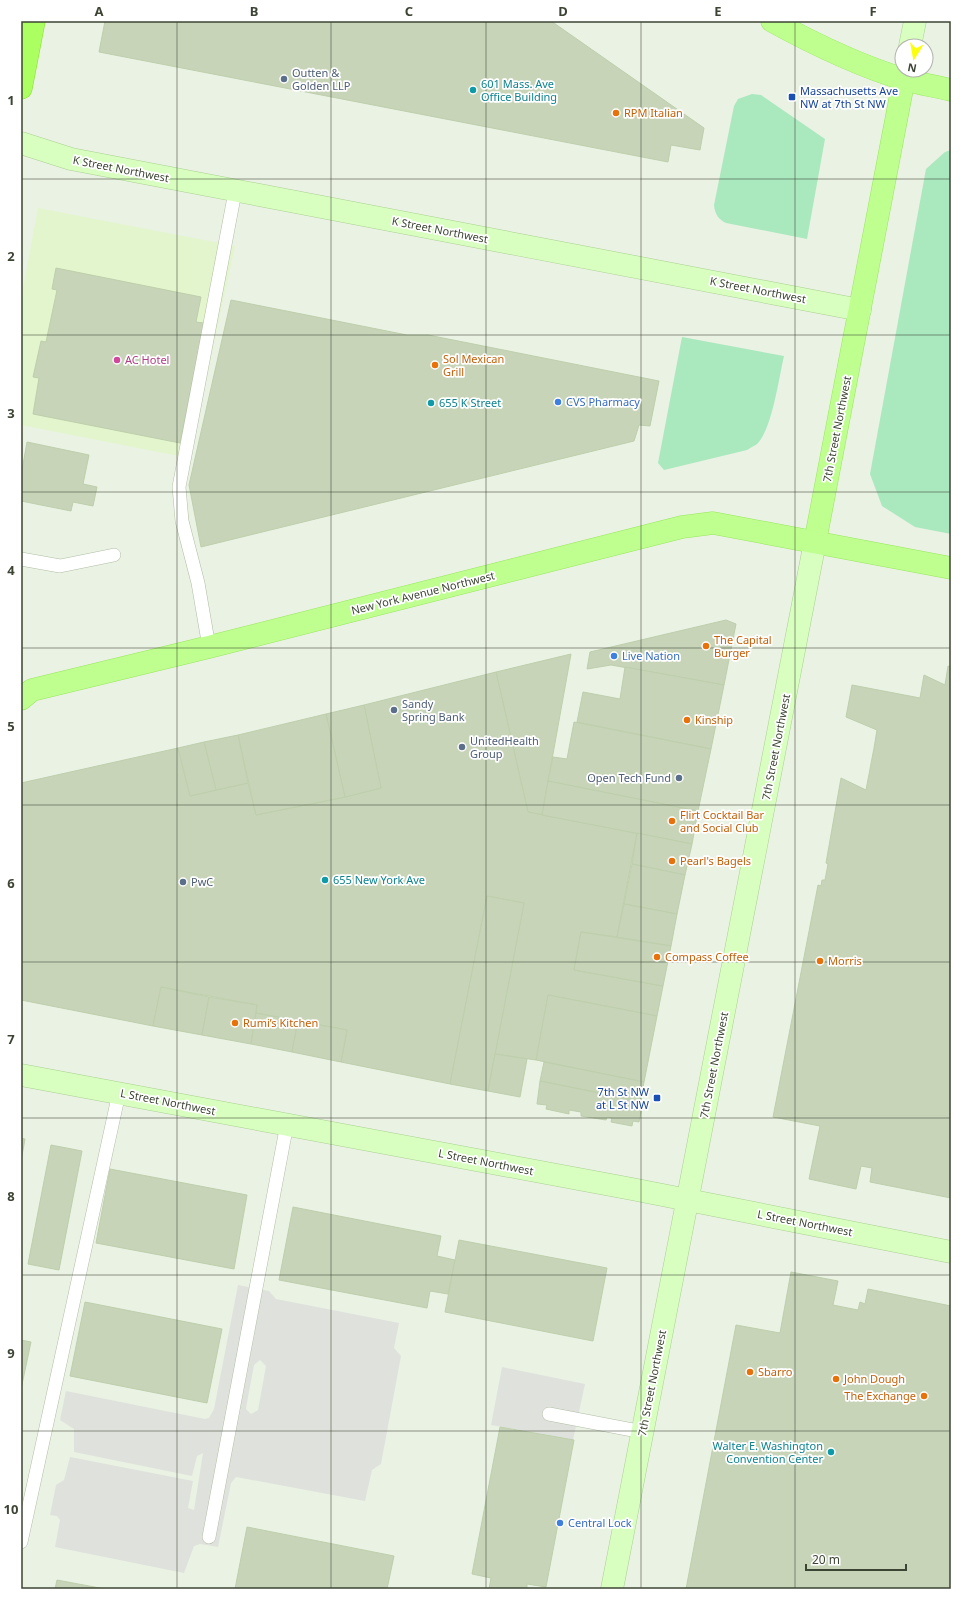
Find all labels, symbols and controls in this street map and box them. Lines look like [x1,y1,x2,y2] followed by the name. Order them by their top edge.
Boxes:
[95,2,104,20] text: A
[250,2,258,20] text: B
[405,2,413,20] text: C
[558,2,568,20] text: D
[714,2,722,20] text: E
[869,2,877,20] text: F
[894,38,934,78] north arrow
[906,60,918,77] text: N
[292,65,351,93] place label: Outten & Golden LLP
[279,74,289,84] marker: Outten & Golden LLP
[481,76,557,104] place label: 601 Mass. Ave Office Building
[800,83,898,111] place label: Massachusetts Ave NW at 7th St NW
[468,85,478,95] marker: 601 Mass. Ave Office Building
[7,91,15,109] text: 1
[787,92,797,102] marker: Massachusetts Ave NW at 7th St NW
[624,105,683,120] place label: RPM Italian
[611,108,621,118] marker: RPM Italian
[72,152,170,185] street label: K Street Northwest
[391,213,489,246] street label: K Street Northwest
[7,247,15,265] text: 2
[709,273,807,306] street label: K Street Northwest
[443,351,504,379] place label: Sol Mexican Grill
[125,352,169,367] place label: AC Hotel
[112,355,122,365] marker: AC Hotel
[430,360,440,370] marker: Sol Mexican Grill
[819,374,854,483] street label: 7th Street Northwest
[566,394,640,409] place label: CVS Pharmacy
[439,395,501,410] place label: 655 K Street
[553,397,563,407] marker: CVS Pharmacy
[426,398,436,408] marker: 655 K Street
[7,404,15,422] text: 3
[7,561,15,579] text: 4
[350,567,496,618] street label: New York Avenue Northwest
[714,632,772,660] place label: The Capital Burger
[701,641,711,651] marker: The Capital Burger
[622,648,680,663] place label: Live Nation
[609,651,619,661] marker: Live Nation
[758,692,793,801] street label: 7th Street Northwest
[402,696,465,724] place label: Sandy Spring Bank
[389,705,399,715] marker: Sandy Spring Bank
[695,712,733,727] place label: Kinship
[682,715,692,725] marker: Kinship
[7,717,15,735] text: 5
[470,733,539,761] place label: UnitedHealth Group
[457,742,467,752] marker: UnitedHealth Group
[587,770,671,785] place label: Open Tech Fund
[674,773,684,783] marker: Open Tech Fund
[680,807,765,835] place label: Flirt Cocktail Bar and Social Club
[667,816,677,826] marker: Flirt Cocktail Bar and Social Club
[680,853,751,868] place label: Pearl's Bagels
[667,856,677,866] marker: Pearl's Bagels
[333,872,425,887] place label: 655 New York Ave
[7,874,15,892] text: 6
[191,874,213,889] place label: PwC
[320,875,330,885] marker: 655 New York Ave
[178,877,188,887] marker: PwC
[665,949,749,964] place label: Compass Coffee
[652,952,662,962] marker: Compass Coffee
[828,953,862,968] place label: Morris
[815,956,825,966] marker: Morris
[696,1010,731,1119] street label: 7th Street Northwest
[243,1015,318,1030] place label: Rumi’s Kitchen
[230,1018,240,1028] marker: Rumi’s Kitchen
[7,1030,15,1048] text: 7
[596,1084,650,1112] place label: 7th St NW at L St NW
[119,1085,217,1118] street label: L Street Northwest
[652,1093,662,1103] marker: 7th St NW at L St NW
[437,1145,535,1178] street label: L Street Northwest
[7,1187,15,1205] text: 8
[756,1206,854,1239] street label: L Street Northwest
[634,1328,669,1437] street label: 7th Street Northwest
[7,1344,15,1362] text: 9
[758,1364,793,1379] place label: Sbarro
[745,1367,755,1377] marker: Sbarro
[843,1371,905,1386] place label: John Dough
[831,1374,841,1384] marker: John Dough
[844,1388,916,1403] place label: The Exchange
[919,1391,929,1401] marker: The Exchange
[712,1438,823,1466] place label: Walter E. Washington Convention Center
[826,1447,836,1457] marker: Walter E. Washington Convention Center
[4,1500,18,1518] text: 10
[568,1515,632,1530] place label: Central Lock
[555,1518,565,1528] marker: Central Lock
[806,1546,906,1572] scale bar
[812,1551,840,1568] text: 20 m

